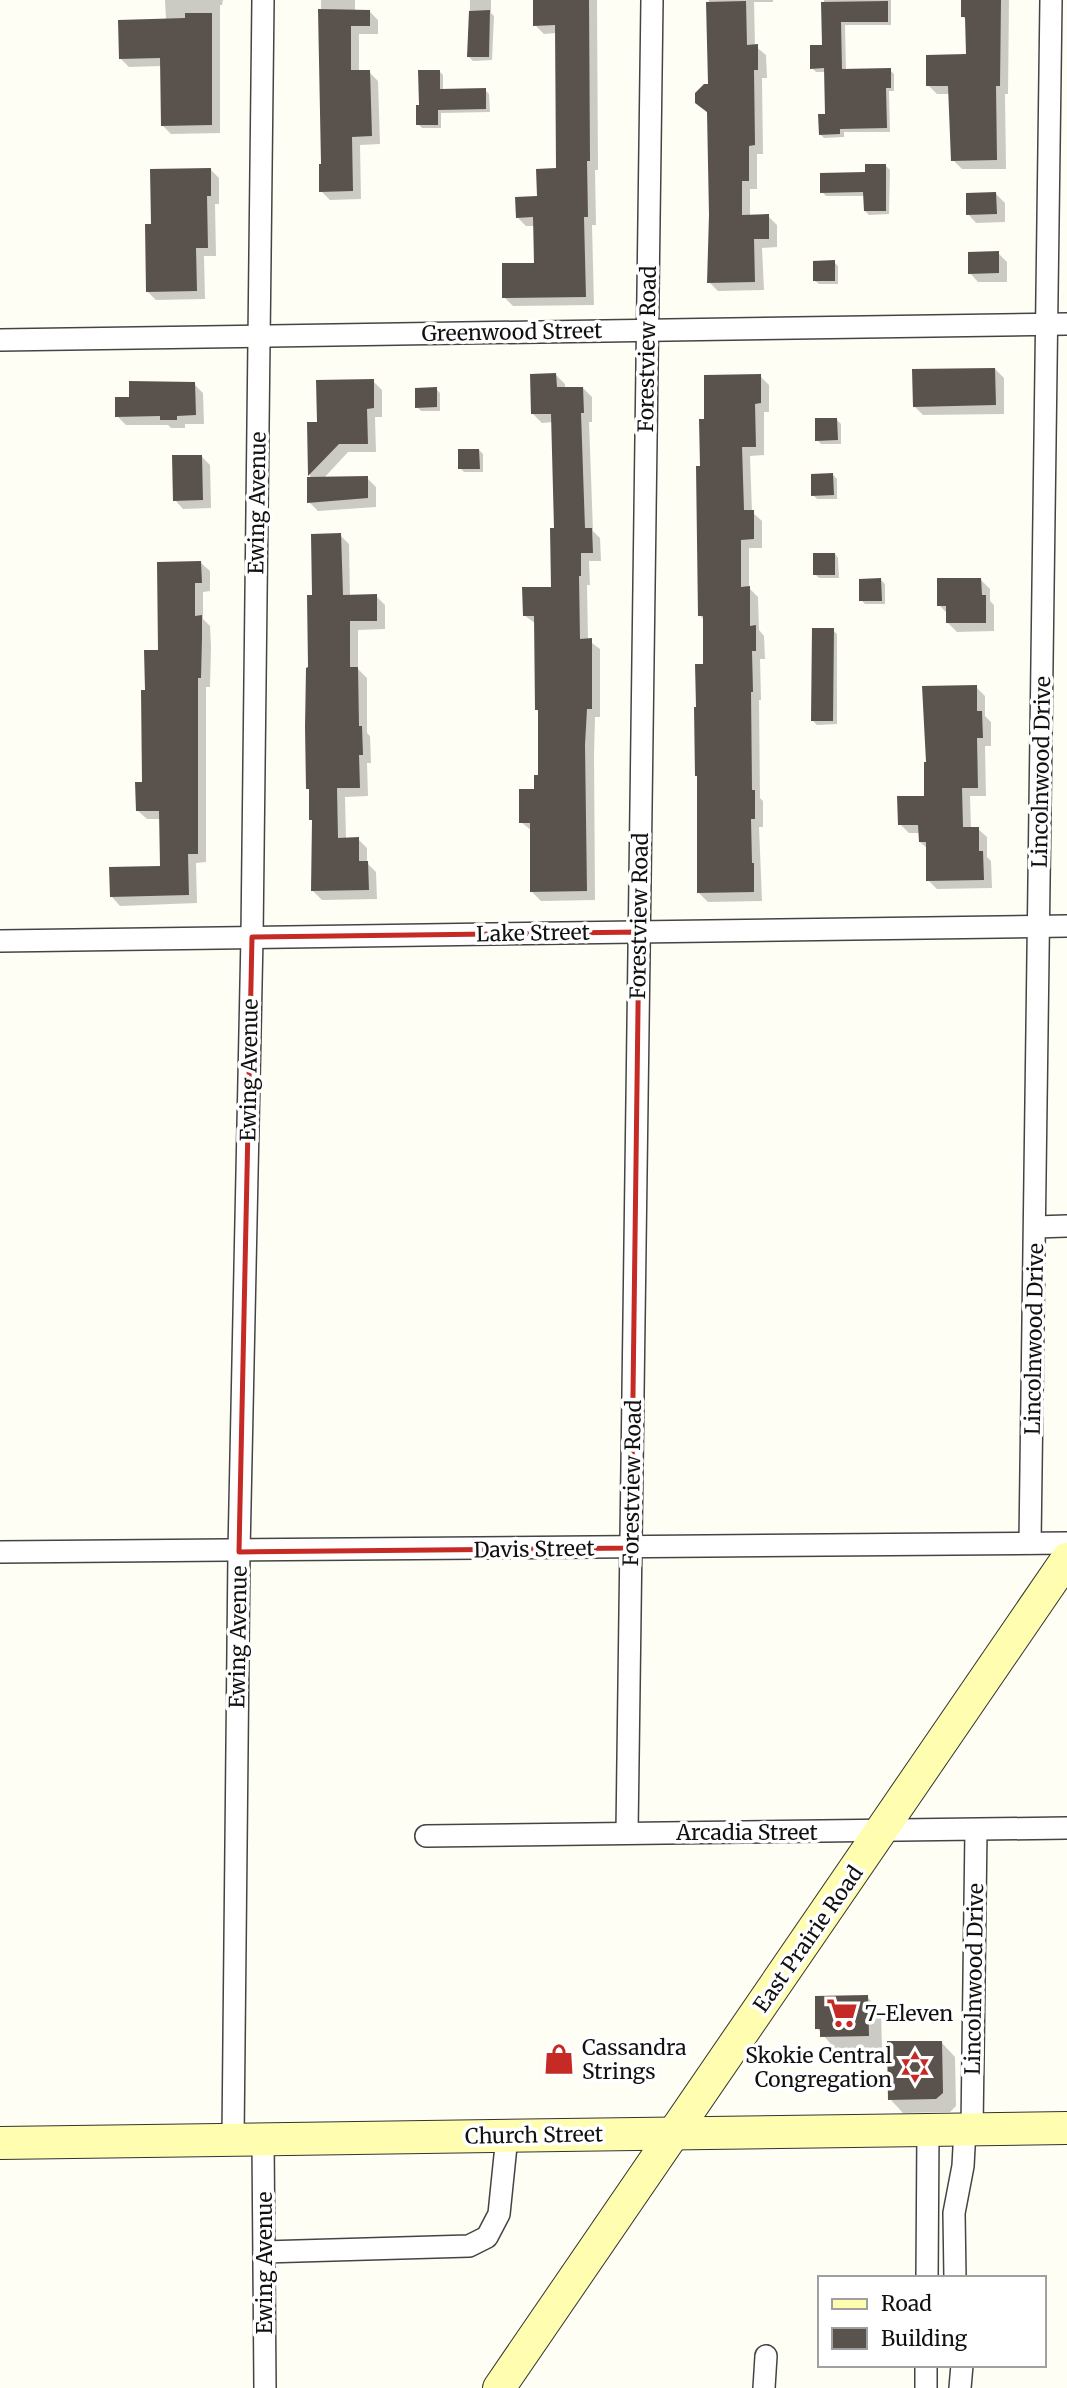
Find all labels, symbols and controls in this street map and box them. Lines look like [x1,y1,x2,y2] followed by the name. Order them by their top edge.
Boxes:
[632,265,662,433] street label: Forestview Road
[421,317,603,347] street label: Greenwood Street
[242,431,272,575] street label: Ewing Avenue
[1026,676,1056,868] street label: Lincolnwood Drive
[624,832,654,1000] street label: Forestview Road
[476,919,590,947] street label: Lake Street
[234,998,264,1142] street label: Ewing Avenue
[1019,1243,1049,1435] street label: Lincolnwood Drive
[617,1399,647,1567] street label: Forestview Road
[473,1534,595,1564] street label: Davis Street
[223,1565,253,1709] street label: Ewing Avenue
[675,1819,818,1846] street label: Arcadia Street
[747,1860,869,2018] street label: East Prairie Road
[959,1883,989,2075] street label: Lincolnwood Drive
[825,1996,859,2030] supermarket icon: 7-Eleven
[865,2000,953,2027] place label: 7-Eleven
[582,2034,686,2085] place label: Cassandra Strings
[542,2042,576,2076] shop icon: Cassandra Strings
[745,2042,892,2093] place label: Skokie Central Congregation
[898,2050,932,2084] synagogue icon: Skokie Central Congregation
[465,2120,603,2150] street label: Church Street
[251,2192,278,2334] street label: Ewing Avenue
[818,2276,1046,2367] legend
[881,2290,932,2317] text: Road
[881,2325,968,2352] text: Building

